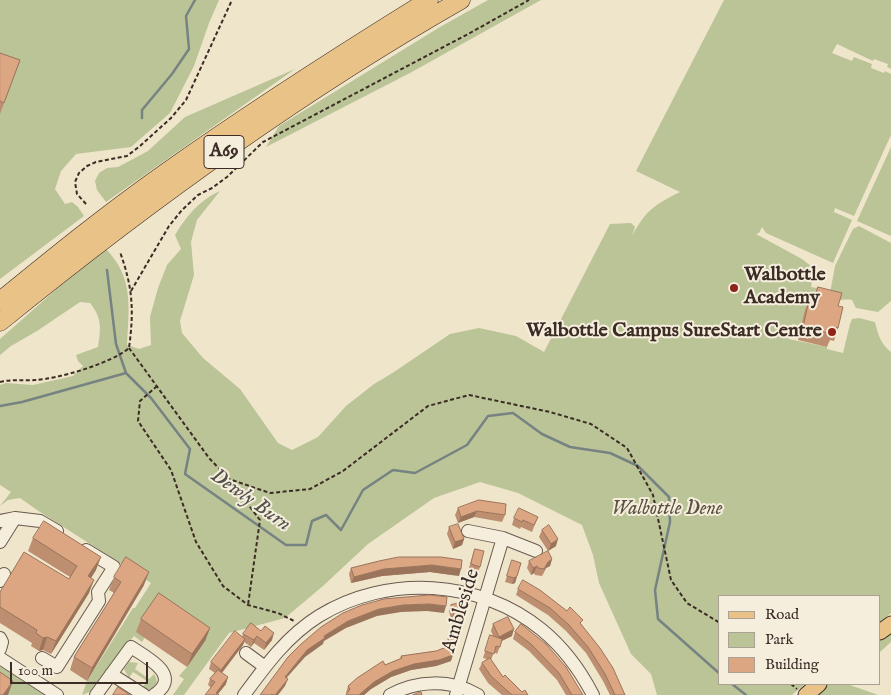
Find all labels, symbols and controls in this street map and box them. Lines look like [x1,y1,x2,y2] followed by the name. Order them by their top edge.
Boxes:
[204,136,244,168] road number: A69
[744,264,826,311] place label: Walbottle Academy
[728,282,740,294] marker: Walbottle Academy
[526,320,822,344] place label: Walbottle Campus SureStart Centre
[826,326,838,338] marker: Walbottle Campus SureStart Centre
[205,464,295,538] water label: Dewly Burn
[612,498,722,522] park label: Walbottle Dene
[438,566,486,656] street label: Ambleside
[718,595,881,685] legend
[765,605,799,624] text: Road
[765,630,794,649] text: Park
[12,652,150,684] scale bar
[765,655,819,674] text: Building
[18,661,53,680] text: 100 m

